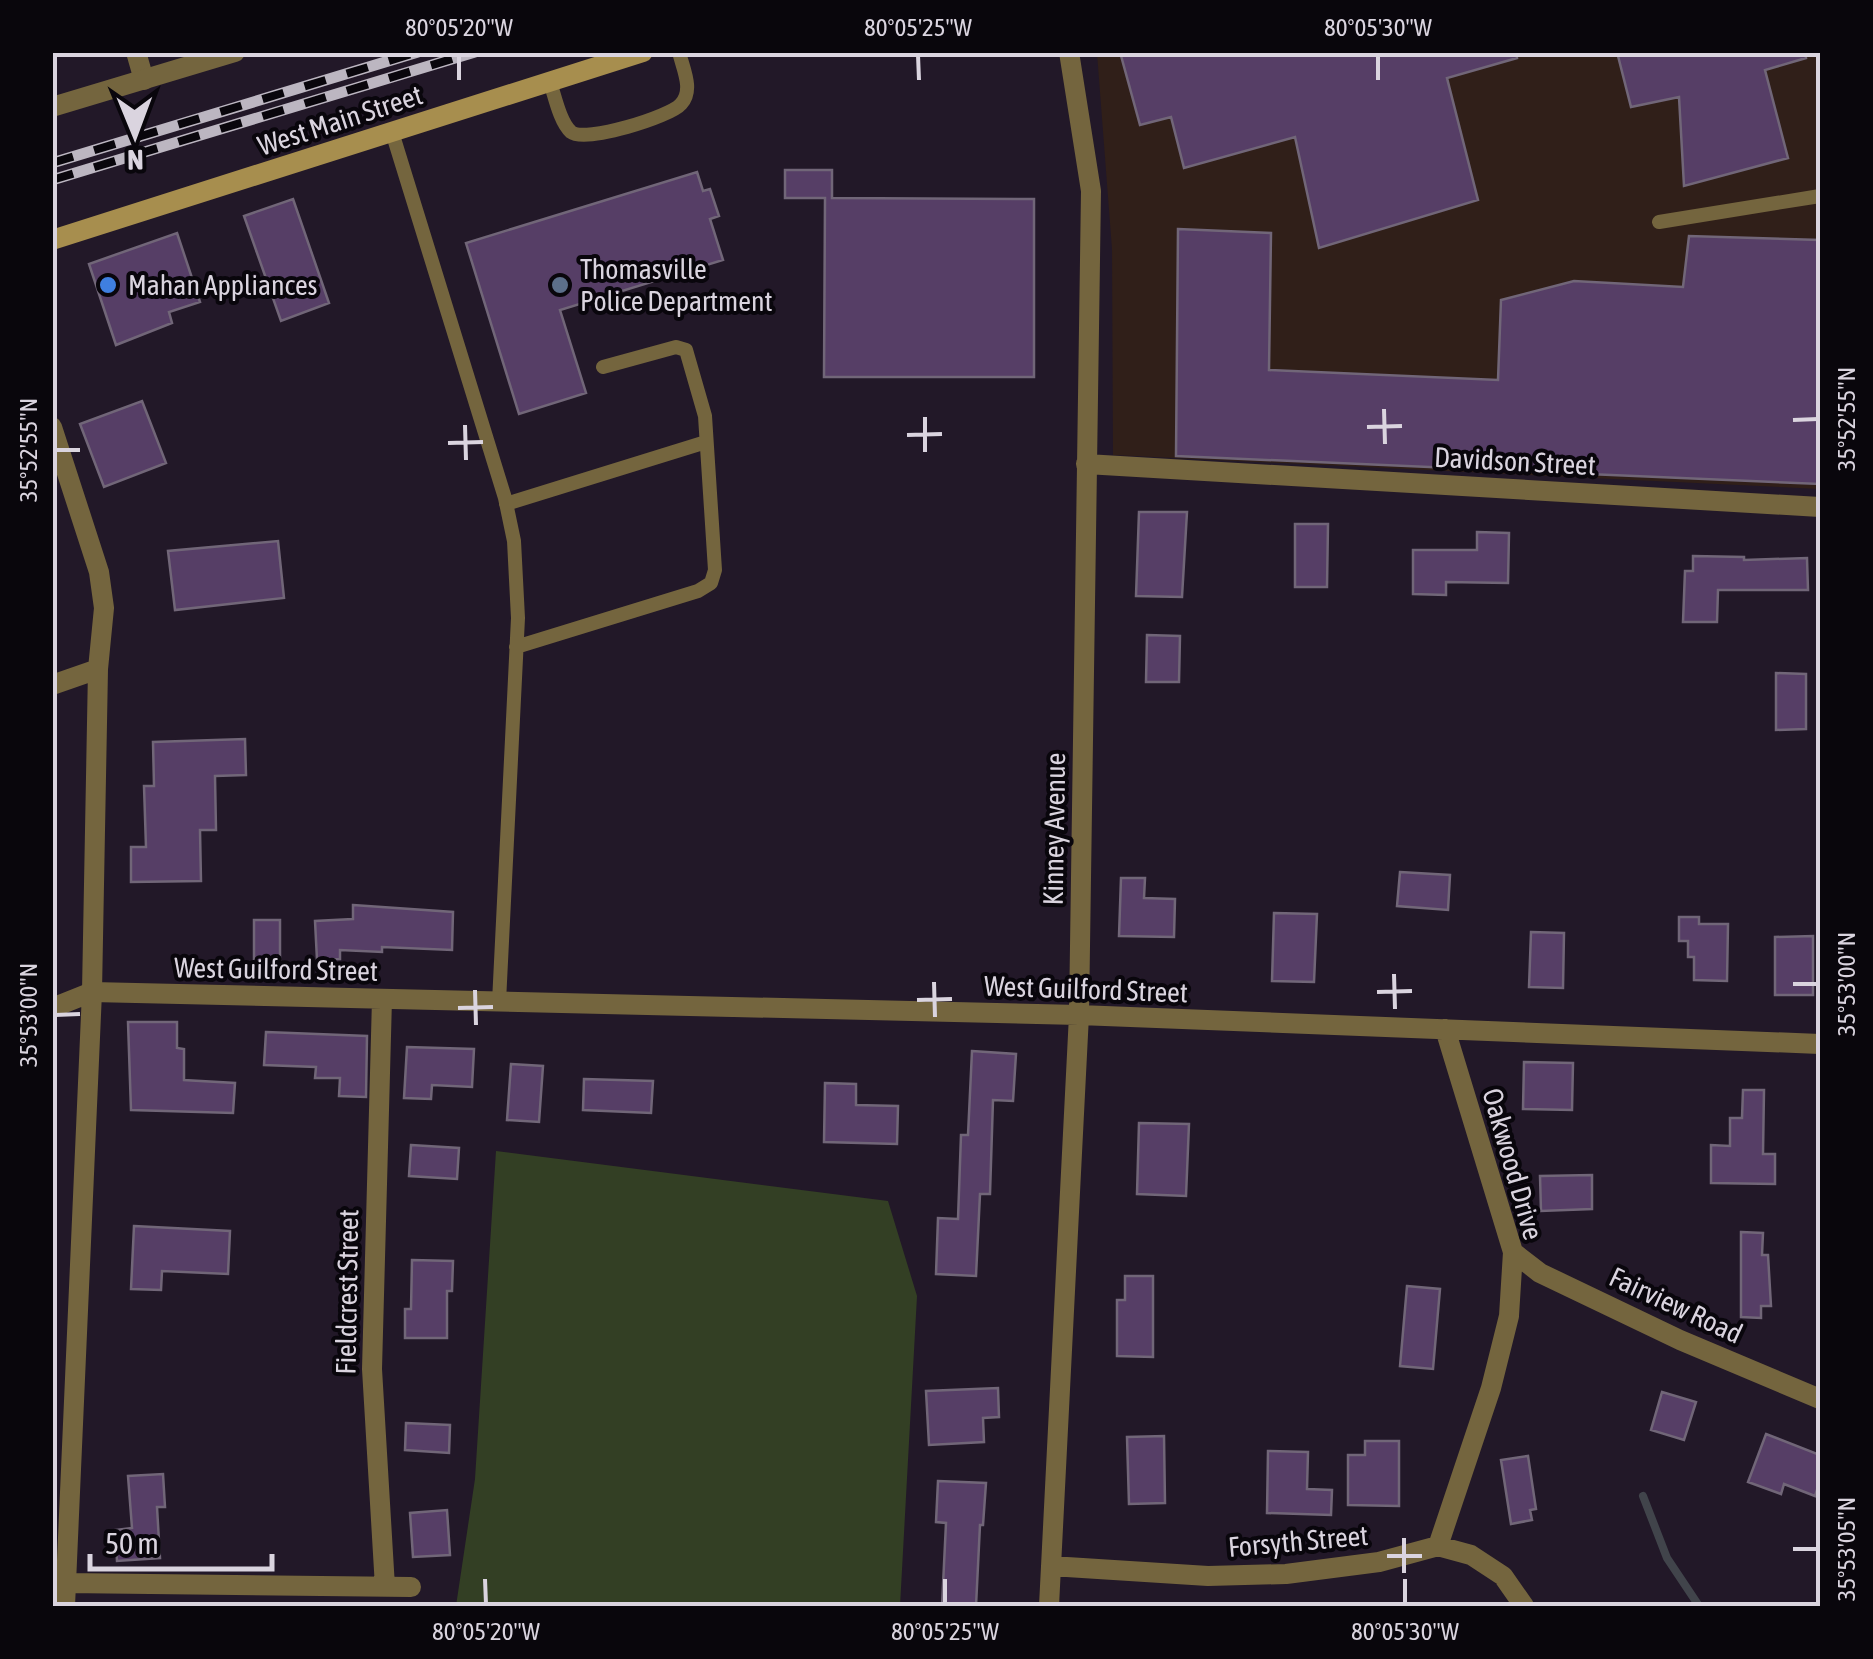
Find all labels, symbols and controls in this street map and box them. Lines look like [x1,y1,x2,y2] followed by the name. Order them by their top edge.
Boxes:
[405,13,514,41] text: 80°05'20"W
[864,13,973,41] text: 80°05'25"W
[1324,13,1433,41] text: 80°05'30"W
[254,78,426,162] street label: West Main Street
[85,85,185,185] north arrow
[127,144,144,176] text: N
[580,253,773,317] place label: Thomasville Police Department
[128,269,317,301] place label: Mahan Appliances
[97,274,119,296] marker: Mahan Appliances
[549,274,571,296] marker: Thomasville Police Department
[1832,367,1860,471] text: 35°52'55"N
[14,398,42,502] text: 35°52'55"N
[1433,441,1597,481] street label: Davidson Street
[1037,752,1071,906] street label: Kinney Avenue
[1832,932,1860,1036] text: 35°53'00"N
[174,951,378,987] street label: West Guilford Street
[14,963,42,1067] text: 35°53'00"N
[984,969,1188,1009] street label: West Guilford Street
[1476,1085,1550,1243] street label: Oakwood Drive
[330,1209,364,1375] street label: Fieldcrest Street
[1605,1260,1747,1350] street label: Fairview Road
[1832,1497,1860,1601] text: 35°53'05"N
[90,1509,272,1571] scale bar
[1227,1519,1369,1563] street label: Forsyth Street
[105,1526,159,1560] text: 50 m
[432,1617,541,1645] text: 80°05'20"W
[891,1617,1000,1645] text: 80°05'25"W
[1351,1617,1460,1645] text: 80°05'30"W

